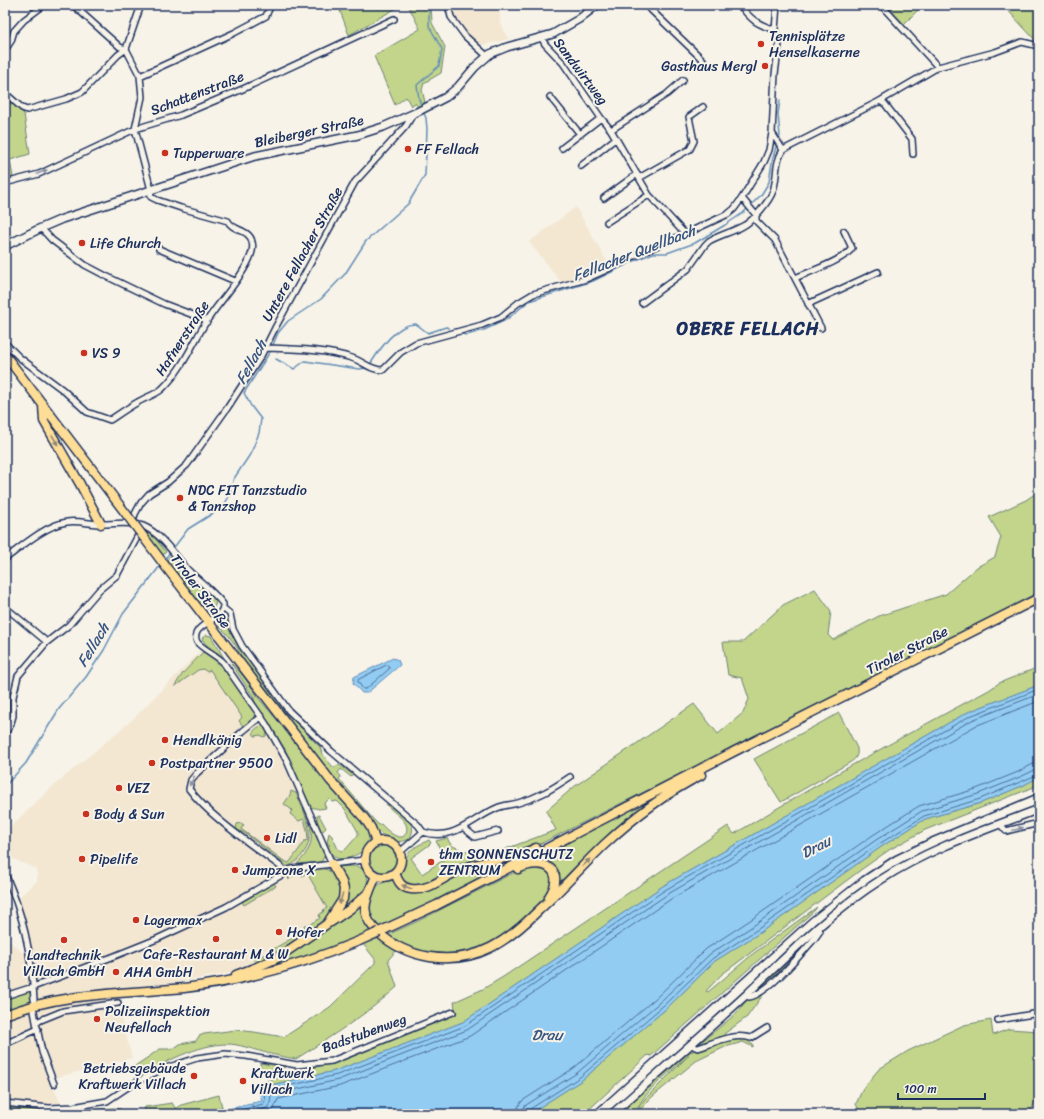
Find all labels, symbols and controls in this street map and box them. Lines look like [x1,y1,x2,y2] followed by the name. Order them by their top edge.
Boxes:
[769,24,860,65] place label: Tennisplätze Henselkaserne
[547,32,615,111] street label: Sandwirtweg
[756,39,766,49] marker: Tennisplätze Henselkaserne
[661,54,758,79] place label: Gasthaus Mergl
[760,61,770,71] marker: Gasthaus Mergl
[147,64,248,123] street label: Schattenstraße
[252,108,366,155] street label: Bleiberger Straße
[416,137,479,162] place label: FF Fellach
[173,141,244,166] place label: Tupperware
[403,144,413,154] marker: FF Fellach
[160,148,170,158] marker: Tupperware
[37,169,48,175] one-way arrow
[255,182,350,326] street label: Untere Fellacher Straße
[569,217,700,288] water label: Fellacher Quellbach
[90,231,161,256] place label: Life Church
[77,238,87,248] marker: Life Church
[149,295,216,381] street label: Hafnerstraße
[677,313,819,345] district label: OBERE FELLACH
[228,334,274,389] water label: Fellach
[92,341,121,366] place label: VS 9
[79,348,89,358] marker: VS 9
[51,434,58,446] one-way arrow
[188,478,307,519] place label: NDC FIT Tanzstudio & Tanzshop
[175,493,185,503] marker: NDC FIT Tanzstudio & Tanzshop
[164,548,237,634] street label: Tiroler Straße
[70,617,117,672] water label: Fellach
[862,619,953,682] street label: Tiroler Straße
[173,728,242,753] place label: Hendlkönig
[160,735,170,745] marker: Hendlkönig
[160,751,273,776] place label: Postpartner 9500
[147,758,157,768] marker: Postpartner 9500
[189,775,196,787] one-way arrow
[127,776,150,801] place label: VEZ
[114,783,124,793] marker: VEZ
[94,802,165,827] place label: Body & Sun
[81,809,91,819] marker: Body & Sun
[275,826,298,851] place label: Lidl
[1012,826,1024,832] one-way arrow
[796,827,837,866] water label: Drau
[262,833,272,843] marker: Lidl
[439,842,573,883] place label: thm SONNENSCHUTZ ZENTRUM
[90,847,138,872] place label: Pipelife
[77,854,87,864] marker: Pipelife
[426,857,436,867] marker: thm SONNENSCHUTZ ZENTRUM
[242,858,316,883] place label: Jumpzone X
[582,858,591,868] one-way arrow
[230,865,240,875] marker: Jumpzone X
[401,884,413,890] one-way arrow
[338,894,344,906] one-way arrow
[144,908,203,933] place label: Lagermax
[131,915,141,925] marker: Lagermax
[287,920,324,945] place label: Hofer
[274,927,284,937] marker: Hofer
[211,934,221,944] marker: Cafe-Restaurant M & W
[59,935,69,945] marker: Landtechnik Villach GmbH
[143,942,289,967] place label: Cafe-Restaurant M & W
[23,943,105,984] place label: Landtechnik Villach GmbH
[123,960,193,985] place label: AHA GmbH
[111,967,121,977] marker: AHA GmbH
[105,999,210,1040] place label: Polizeiinspektion Neufellach
[318,1007,410,1060] street label: Badstubenweg
[92,1014,102,1024] marker: Polizeiinspektion Neufellach
[532,1022,564,1048] water label: Drau
[79,1056,186,1097] place label: Betriebsgebäude Kraftwerk Villach
[251,1061,315,1102] place label: Kraftwerk Villach
[189,1071,199,1081] marker: Betriebsgebäude Kraftwerk Villach
[898,1075,985,1101] scale bar
[238,1076,248,1086] marker: Kraftwerk Villach
[904,1078,937,1100] text: 100 m

